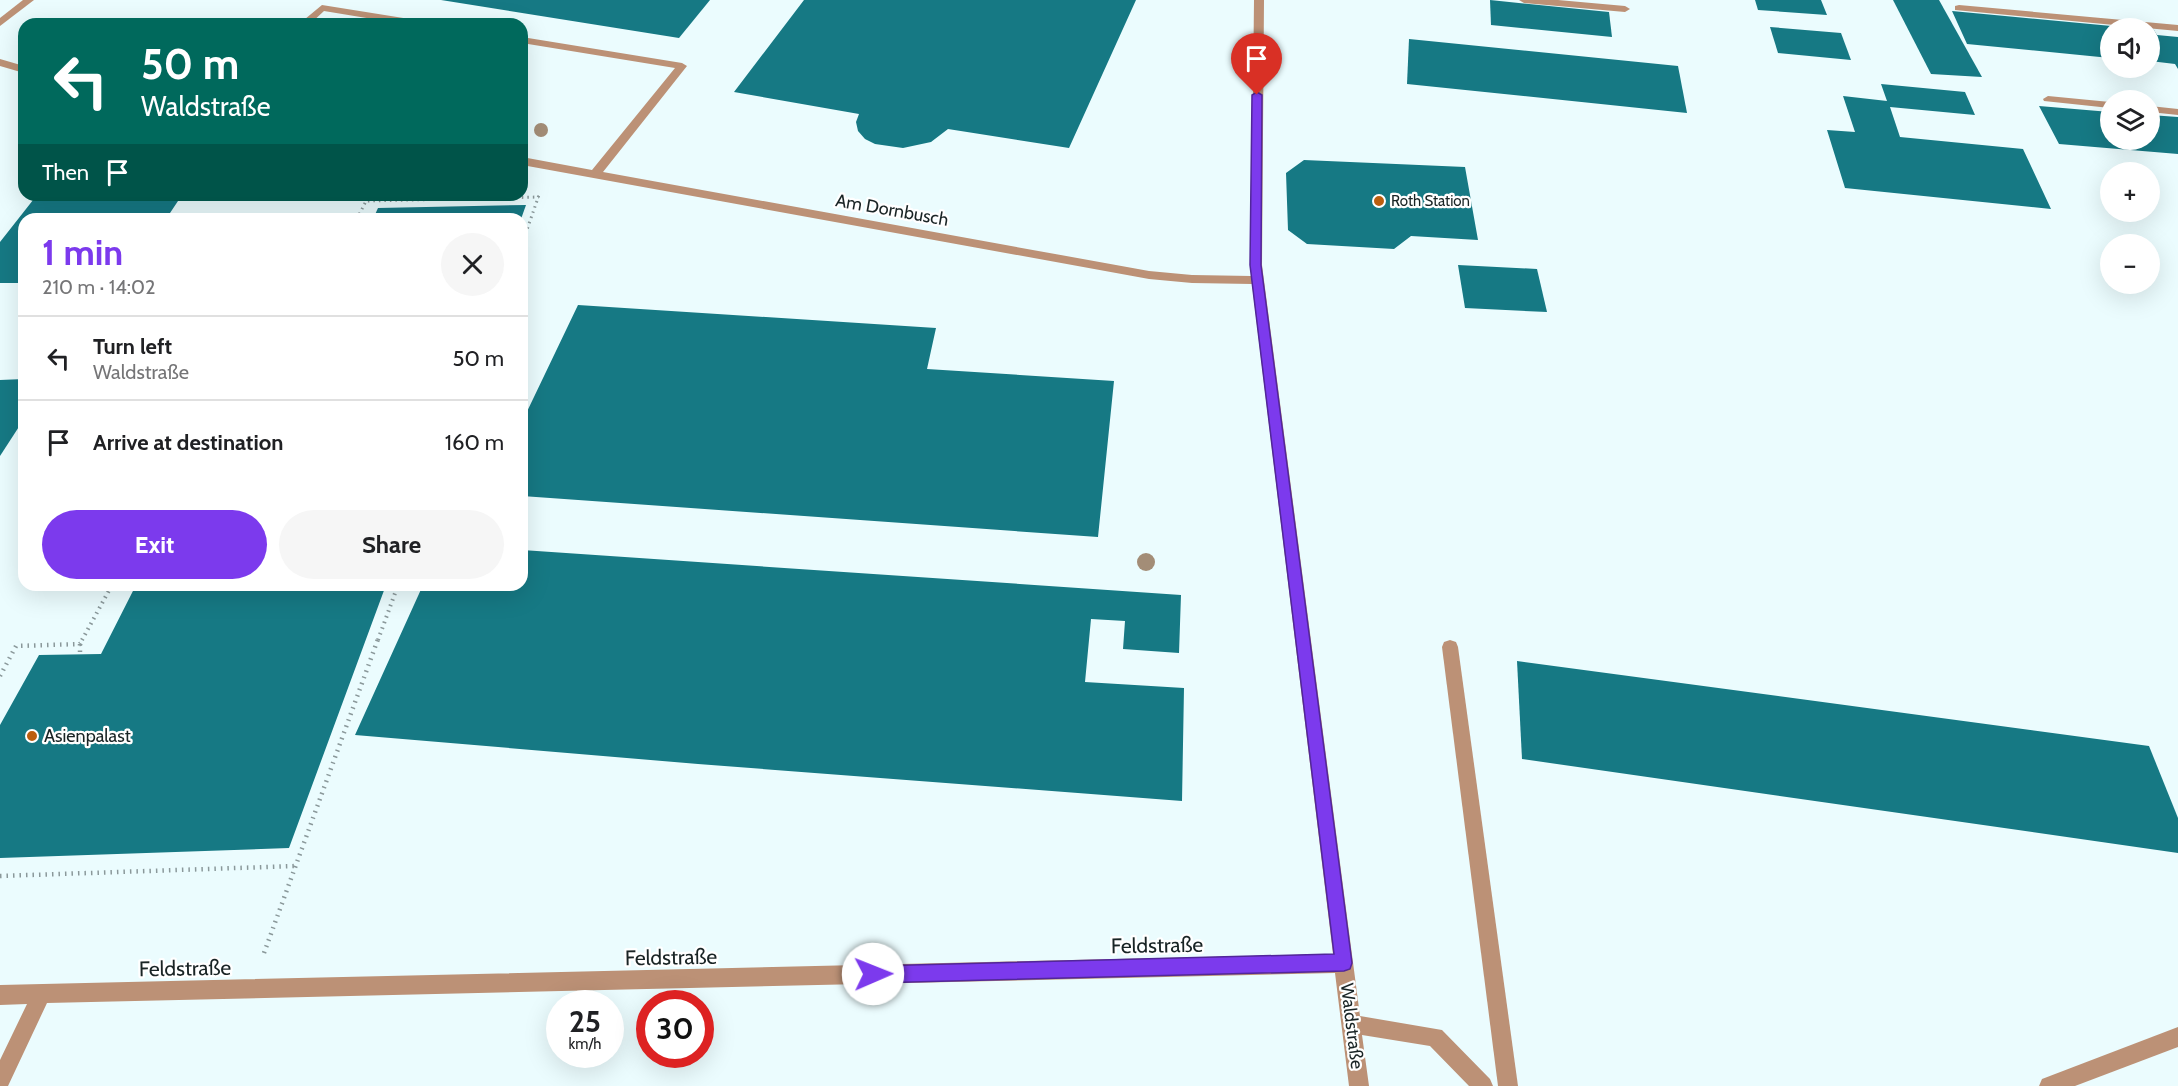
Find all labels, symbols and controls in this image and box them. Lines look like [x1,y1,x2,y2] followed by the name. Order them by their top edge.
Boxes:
[2100,18,2160,294] map controls
[2100,18,2160,78] button: sound
[1231,33,1282,95] pin
[141,38,239,90] text: 50 m
[42,42,120,120] icon: left
[1240,42,1273,75] icon: arrive
[141,90,271,123] text: Waldstraße
[2100,90,2160,150] button: layers
[101,156,134,189] icon: arrive
[42,159,89,186] text: Then
[2100,162,2160,222] button: +
[834,189,950,231] street label: Am Dornbusch
[1391,192,1470,210] place label: Roth Station
[1372,194,1386,208] marker: Roth Station
[42,230,123,274] text: 1 min
[441,233,504,296] button: close
[2100,234,2160,294] button: −
[42,275,155,299] text: 210 m · 14:02
[93,333,172,360] text: Turn left
[42,342,75,375] icon: left
[452,345,504,372] text: 50 m
[93,360,189,384] text: Waldstraße
[42,426,75,459] icon: arrive
[93,429,283,456] text: Arrive at destination
[445,429,504,456] text: 160 m
[42,510,267,579] button: Exit
[279,510,504,579] button: Share
[44,725,131,747] place label: Asienpalast
[25,729,39,743] marker: Asienpalast
[1111,932,1204,958] street label: Feldstraße
[841,942,905,1006] position arrow
[625,944,718,970] street label: Feldstraße
[139,955,232,981] street label: Feldstraße
[1336,982,1368,1070] street label: Waldstraße
[636,990,714,1068] speed limit sign: 30
[569,1003,601,1040] text: 25
[569,1035,601,1053] text: km/h

